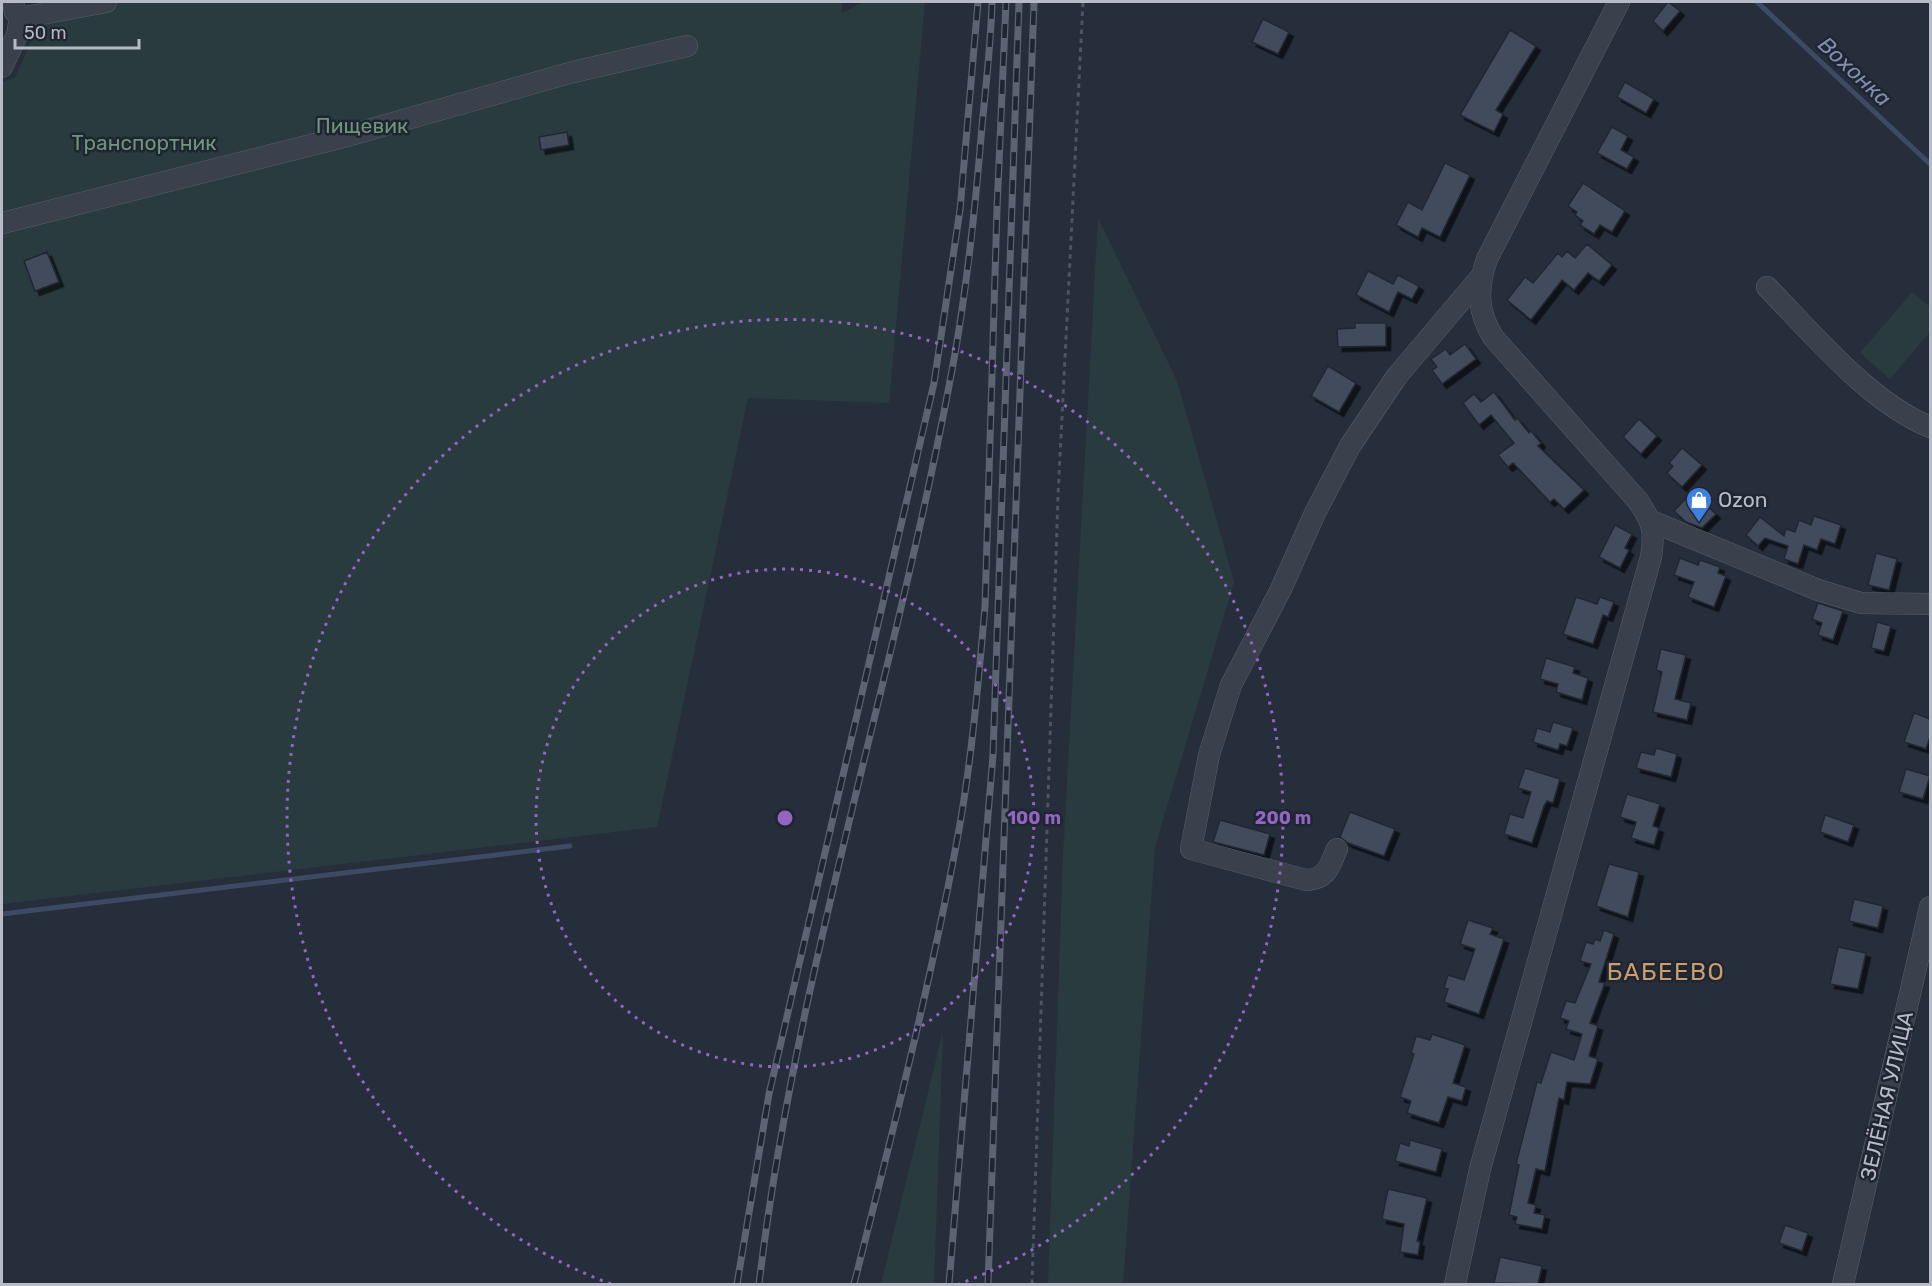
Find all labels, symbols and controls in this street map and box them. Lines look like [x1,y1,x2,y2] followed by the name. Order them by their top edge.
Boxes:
[15,12,140,50] scale bar
[24,22,67,44] text: 50 m
[1813,31,1897,112] water label: Вохонка
[316,113,408,138] park label: Пищевик
[71,130,217,155] park label: Транспортник
[1684,485,1714,523] shop icon: Ozon
[1718,487,1768,512] place label: Ozon
[1007,807,1061,829] text: 100 m
[1255,807,1311,829] text: 200 m
[775,808,795,828] centre of rings
[1607,958,1725,986] district label: БАБЕЕВО
[1855,1009,1918,1183] street label: ЗЕЛЁНАЯ УЛИЦА

